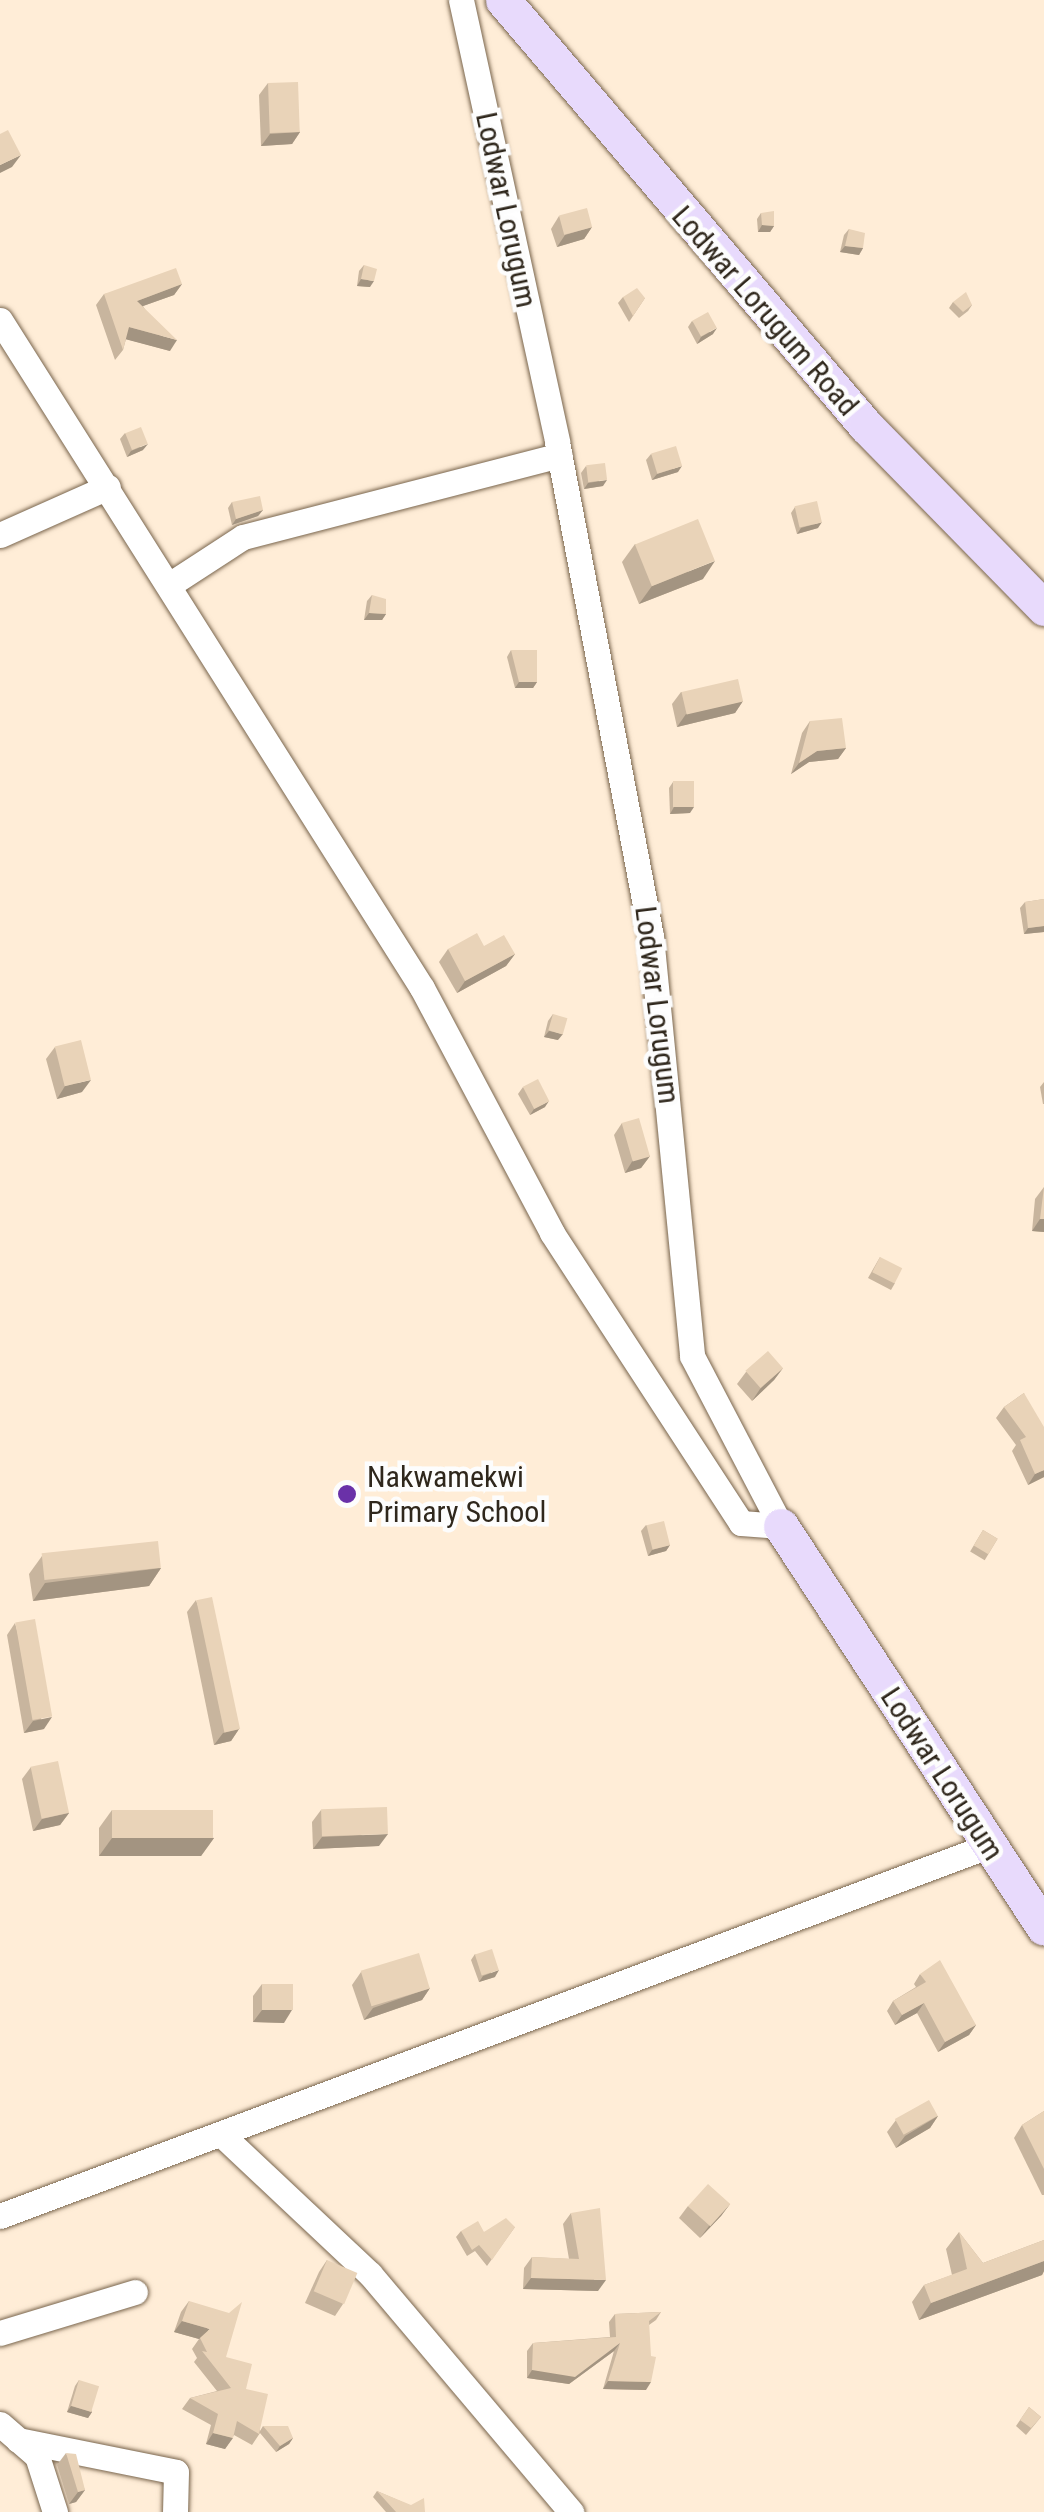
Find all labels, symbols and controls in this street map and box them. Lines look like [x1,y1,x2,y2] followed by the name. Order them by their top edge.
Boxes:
[468,109,544,311] street label: Lodwar Lorugum
[664,199,866,423] street label: Lodwar Lorugum Road
[627,904,687,1106] street label: Lodwar Lorugum
[367,1459,546,1530] place label: Nakwamekwi Primary School
[336,1483,358,1505] marker: Nakwamekwi Primary School
[873,1681,1011,1867] street label: Lodwar Lorugum

